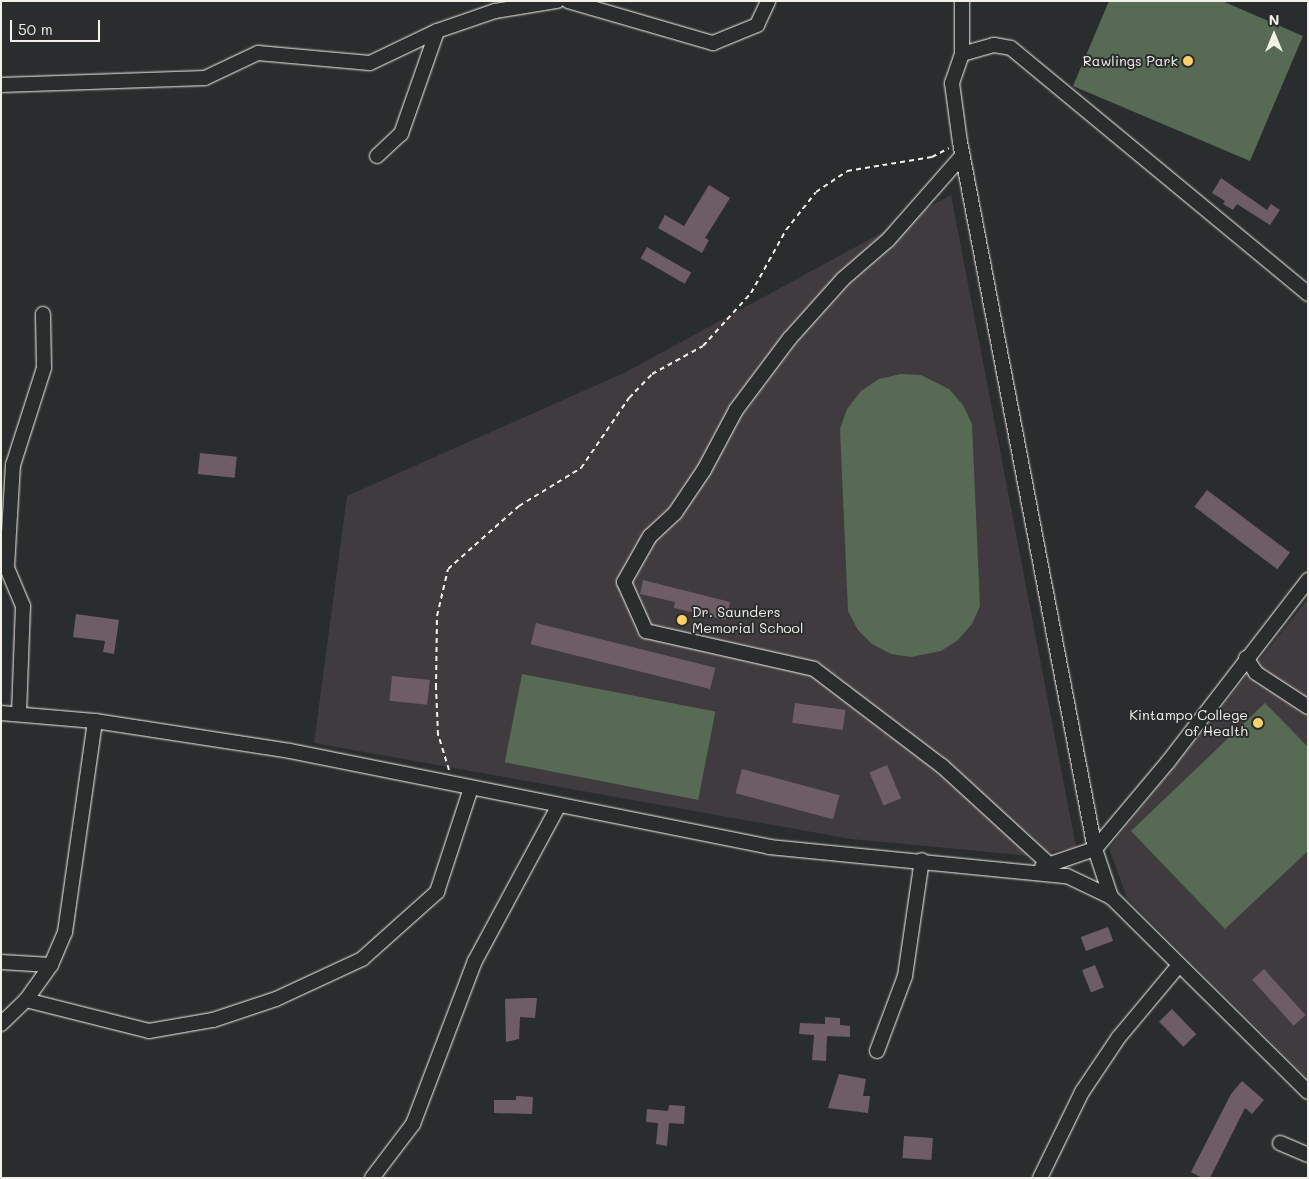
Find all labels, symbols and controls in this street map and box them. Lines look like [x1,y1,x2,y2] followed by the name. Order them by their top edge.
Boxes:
[12,10,102,42] scale bar
[1249,10,1299,60] north arrow
[1269,10,1279,29] text: N
[18,19,53,39] text: 50 m
[1083,53,1178,69] place label: Rawlings Park
[1182,55,1194,67] marker: Rawlings Park
[692,604,803,636] place label: Dr. Saunders Memorial School
[676,614,688,626] marker: Dr. Saunders Memorial School
[1129,707,1248,740] place label: Kintampo College of Health
[1252,717,1264,729] marker: Kintampo College of Health

